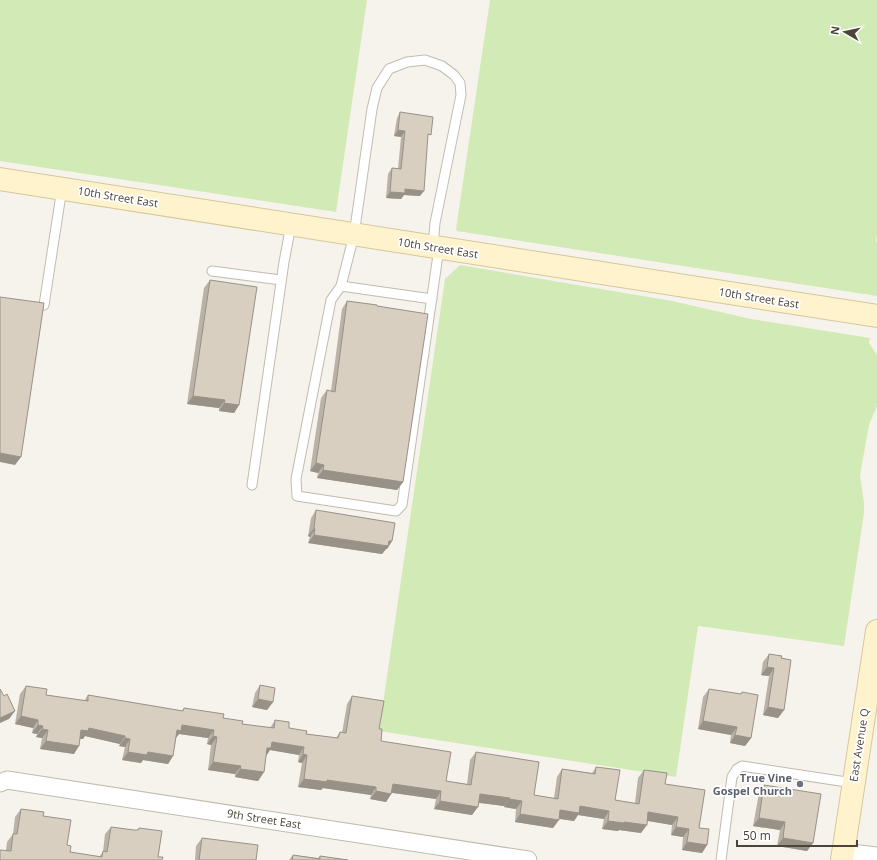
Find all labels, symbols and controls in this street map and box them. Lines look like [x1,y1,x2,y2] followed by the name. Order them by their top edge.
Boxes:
[825,12,865,52] north arrow
[827,25,843,36] text: N
[77,183,159,210] street label: 10th Street East
[397,234,479,261] street label: 10th Street East
[718,284,800,311] street label: 10th Street East
[845,707,872,783] street label: East Avenue Q
[713,770,792,798] place label: True Vine Gospel Church
[795,779,805,789] marker: True Vine Gospel Church
[226,805,302,832] street label: 9th Street East
[737,822,857,848] scale bar
[743,827,771,844] text: 50 m

